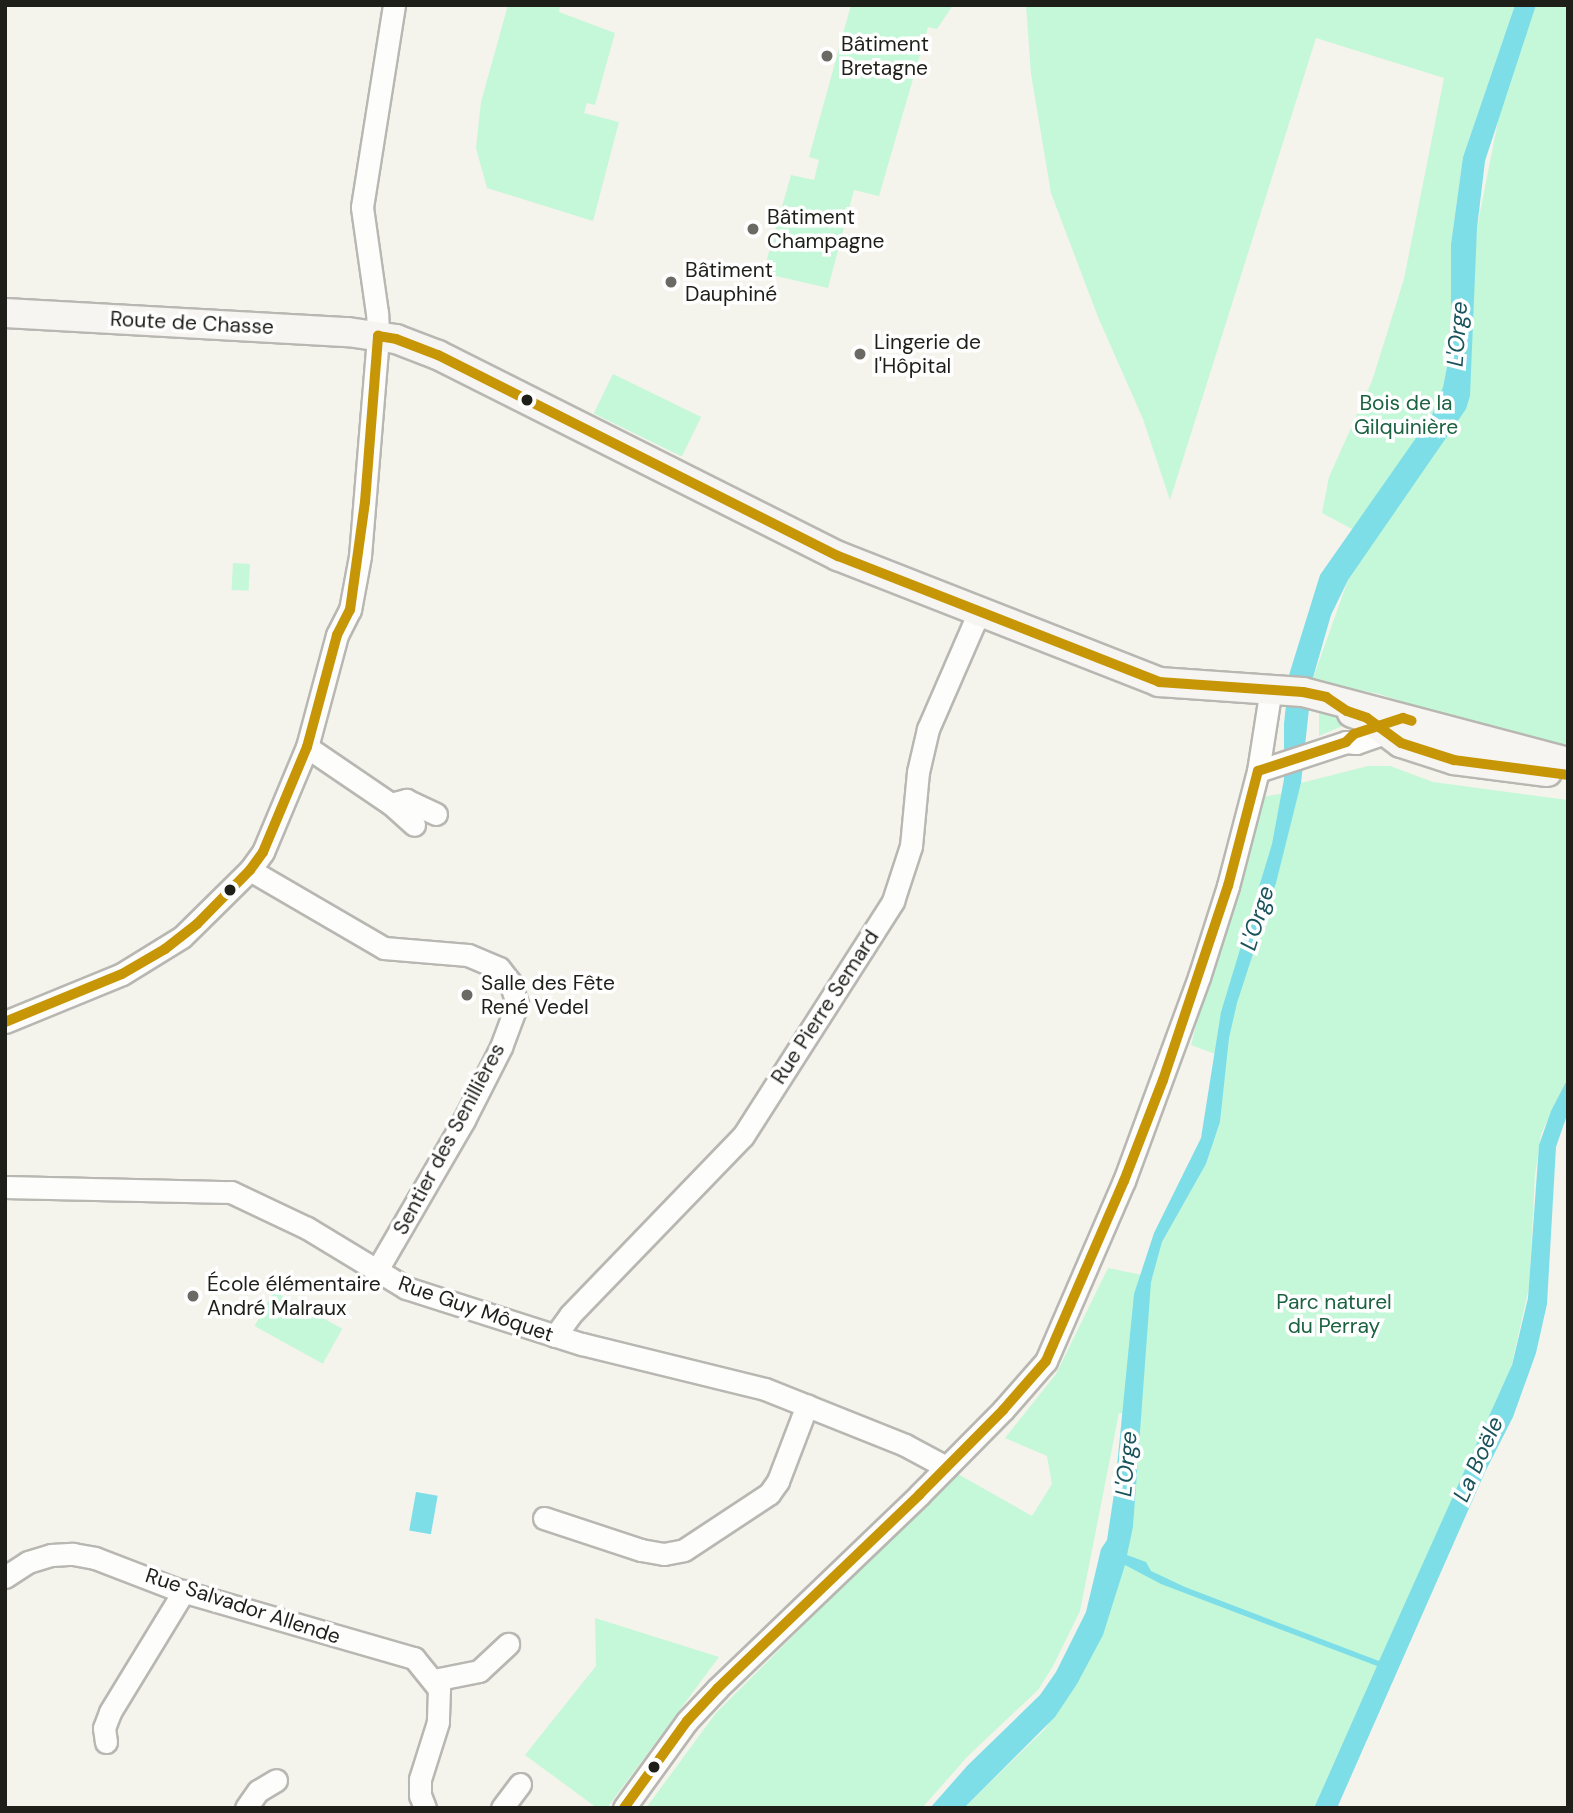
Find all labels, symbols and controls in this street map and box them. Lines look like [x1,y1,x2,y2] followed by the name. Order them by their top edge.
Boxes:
[841,31,929,81] place label: Bâtiment Bretagne
[819,48,835,64] marker: Bâtiment Bretagne
[767,204,885,254] place label: Bâtiment Champagne
[745,221,761,237] marker: Bâtiment Champagne
[685,257,777,307] place label: Bâtiment Dauphiné
[663,274,679,290] marker: Bâtiment Dauphiné
[1441,300,1473,368] water label: L'Orge
[109,306,275,340] street label: Route de Chasse
[874,329,981,379] place label: Lingerie de l'Hôpital
[852,346,868,362] marker: Lingerie de l'Hôpital
[1354,390,1458,440] park label: Bois de la Gilquinière
[520,393,534,407] unlabelled marker
[223,883,237,897] unlabelled marker
[1234,883,1280,953] water label: L'Orge
[766,925,884,1089] street label: Rue Pierre Semard
[481,970,615,1020] place label: Salle des Fête René Vedel
[459,987,475,1003] marker: Salle des Fête René Vedel
[388,1039,510,1239] street label: Sentier des Senillières
[207,1271,381,1321] place label: École élémentaire André Malraux
[395,1271,557,1347] street label: Rue Guy Môquet
[185,1288,201,1304] marker: École élémentaire André Malraux
[1276,1289,1392,1339] park label: Parc naturel du Perray
[1447,1412,1509,1506] water label: La Boële
[1109,1430,1143,1498] water label: L'Orge
[142,1563,344,1649] street label: Rue Salvador Allende
[647,1760,661,1774] unlabelled marker

